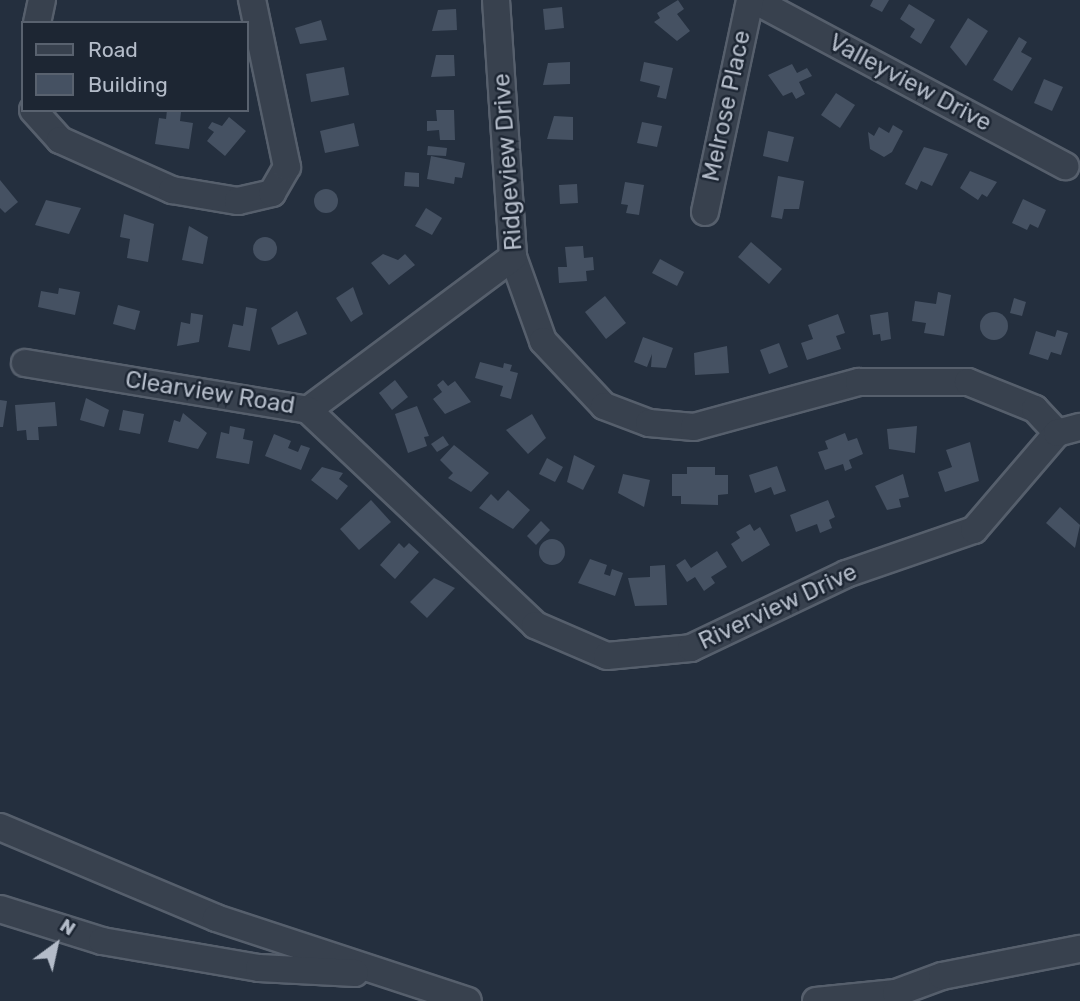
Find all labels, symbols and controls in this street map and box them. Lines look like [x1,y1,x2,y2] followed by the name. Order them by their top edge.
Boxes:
[21,21,248,112] legend
[697,28,757,184] street label: Melrose Place
[824,28,996,138] street label: Valleyview Drive
[88,37,138,62] text: Road
[88,72,168,97] text: Building
[487,72,529,252] street label: Ridgeview Drive
[123,365,297,421] street label: Clearview Road
[694,558,862,656] street label: Riverview Drive
[21,910,91,980] north arrow
[56,914,80,940] text: N

